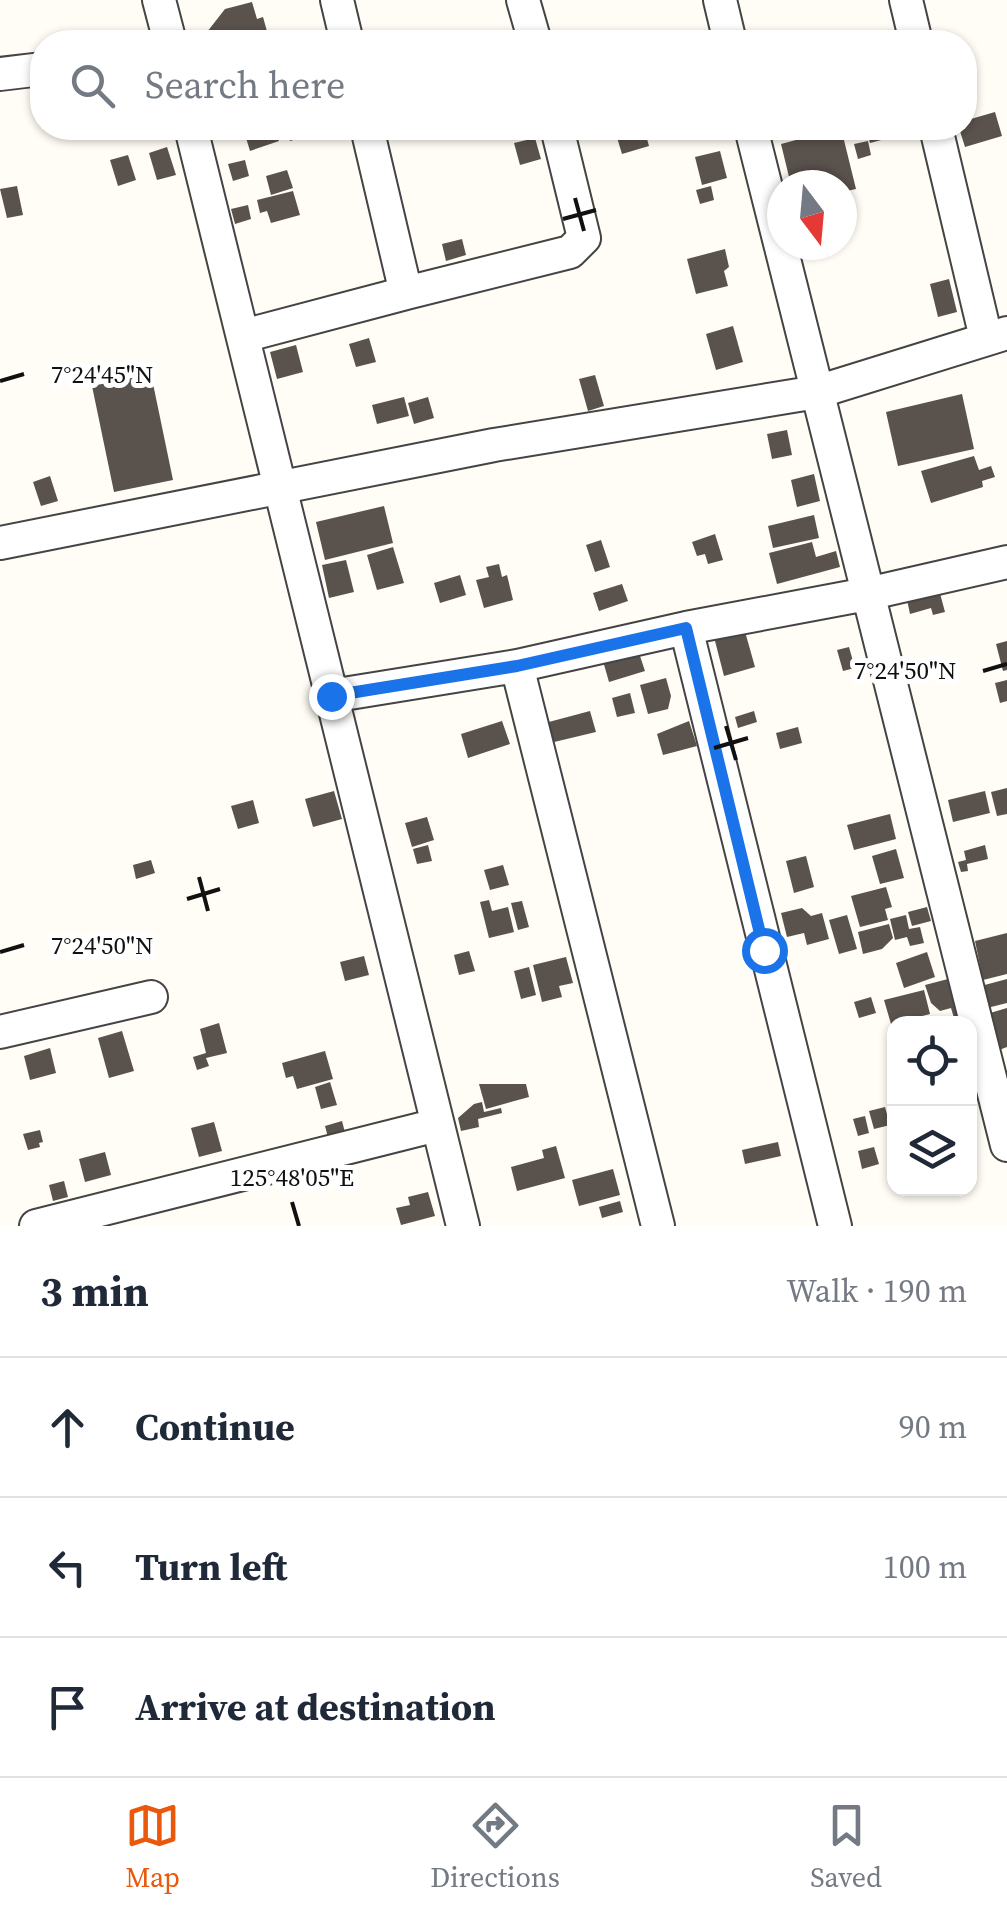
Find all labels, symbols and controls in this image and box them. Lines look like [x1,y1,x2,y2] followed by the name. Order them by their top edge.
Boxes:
[30,30,977,140] search box
[65,58,120,113] icon: search
[145,59,345,111] text: Search here
[767,170,857,260] north arrow
[51,357,153,391] text: 7°24'45"N
[854,653,956,687] text: 7°24'50"N
[309,674,355,720] route end
[51,928,153,962] text: 7°24'50"N
[742,928,788,974] route start
[887,1016,977,1196] map controls
[887,1016,977,1106] button: locate
[887,1106,977,1196] button: layers
[230,1160,354,1194] text: 125°48'05"E
[40,1262,149,1320] text: 3 min
[786,1269,967,1313] text: Walk · 190 m
[40,1400,95,1455] icon: ahead
[135,1401,295,1453] text: Continue
[899,1405,967,1449] text: 90 m
[40,1540,95,1595] icon: left
[135,1541,287,1593] text: Turn left
[883,1545,967,1589] text: 100 m
[40,1680,95,1735] icon: arrive
[135,1681,496,1733] text: Arrive at destination
[125,1798,180,1896] tab: Map
[430,1798,560,1896] tab: Directions
[810,1798,882,1896] tab: Saved

